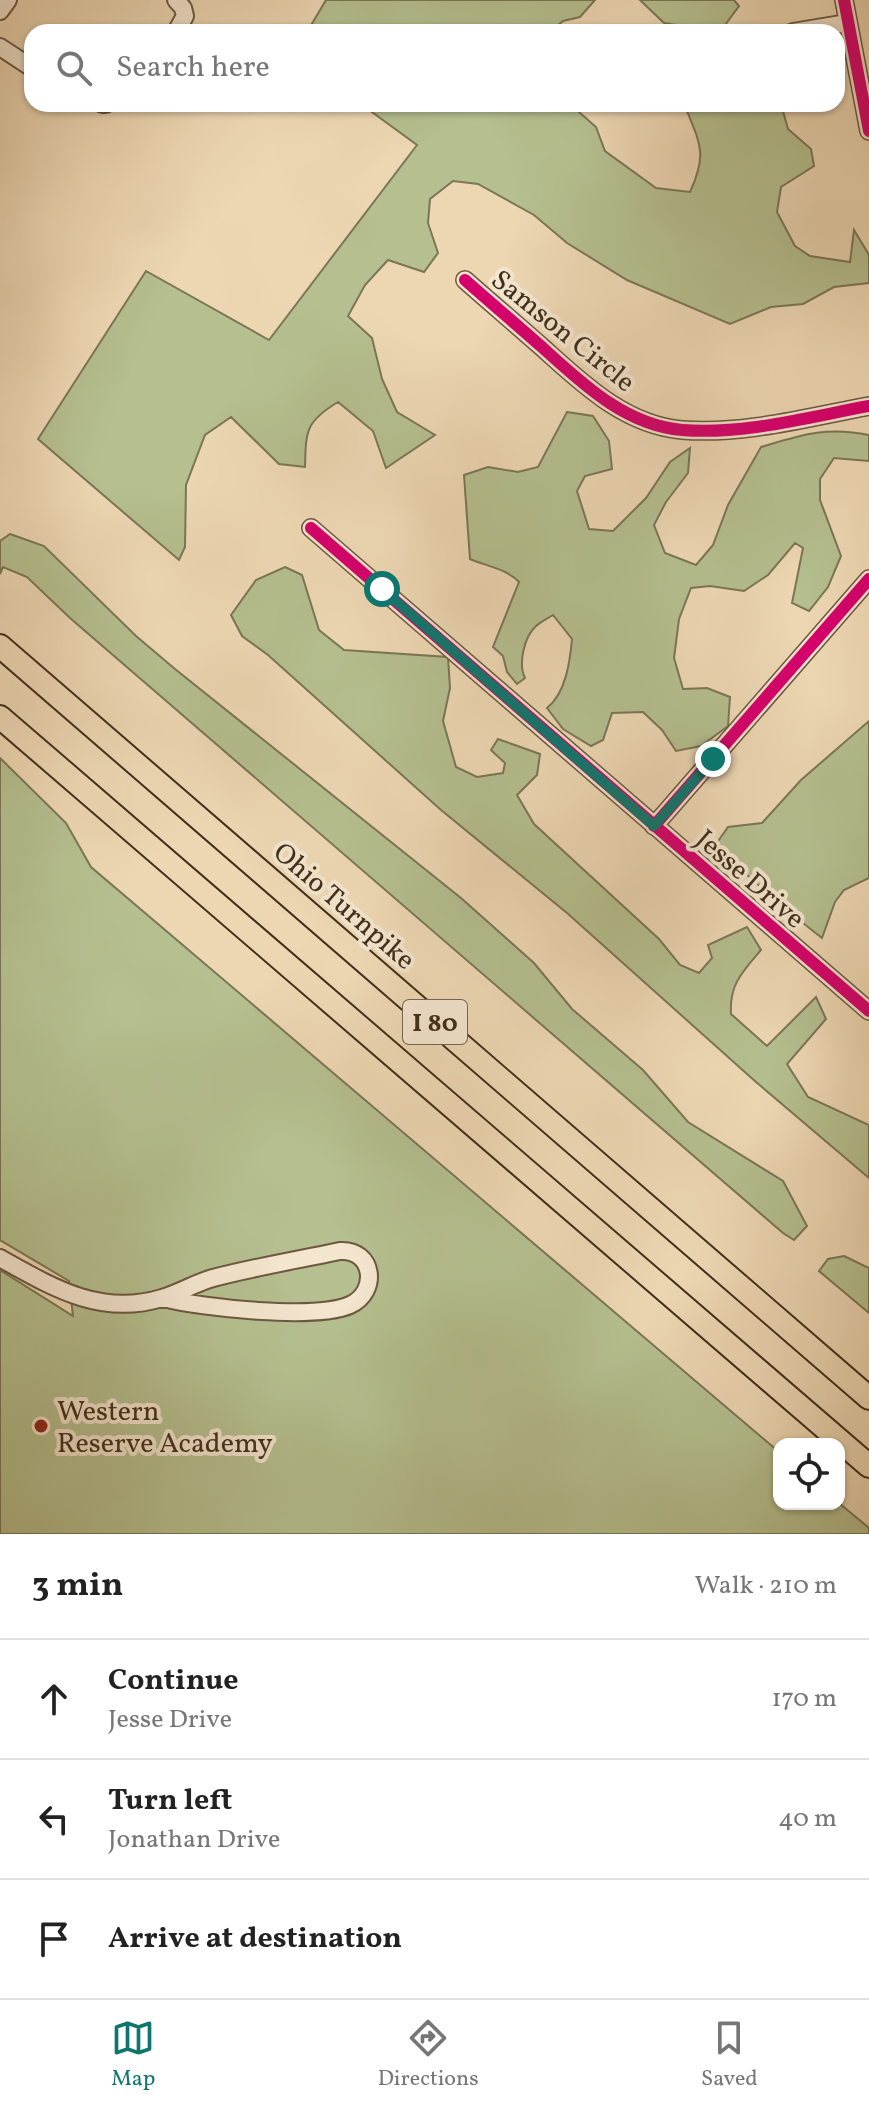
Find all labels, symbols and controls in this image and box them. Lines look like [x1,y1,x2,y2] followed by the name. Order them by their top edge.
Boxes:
[24,24,845,112] search box
[52,46,96,90] icon: search
[116,47,270,89] text: Search here
[482,262,643,402] street label: Samson Circle
[364,571,400,607] route start
[695,741,731,777] route end
[686,821,813,938] street label: Jesse Drive
[264,834,423,980] street label: Ohio Turnpike
[403,1000,467,1044] road number: I 80
[57,1393,273,1464] place label: Western Reserve Academy
[32,1417,50,1435] marker: Western Reserve Academy
[773,1438,845,1510] map controls
[773,1438,845,1510] button: locate
[32,1563,123,1610] text: 3 min
[694,1568,837,1604] text: Walk · 210 m
[108,1660,239,1702] text: Continue
[32,1677,76,1721] icon: ahead
[772,1681,837,1717] text: 170 m
[108,1702,232,1738] text: Jesse Drive
[108,1780,232,1822] text: Turn left
[32,1797,76,1841] icon: left
[778,1801,837,1837] text: 40 m
[108,1822,280,1858] text: Jonathan Drive
[32,1917,76,1961] icon: arrive
[108,1918,402,1960] text: Arrive at destination
[111,2016,155,2095] tab: Map
[378,2016,479,2095] tab: Directions
[701,2016,758,2095] tab: Saved

